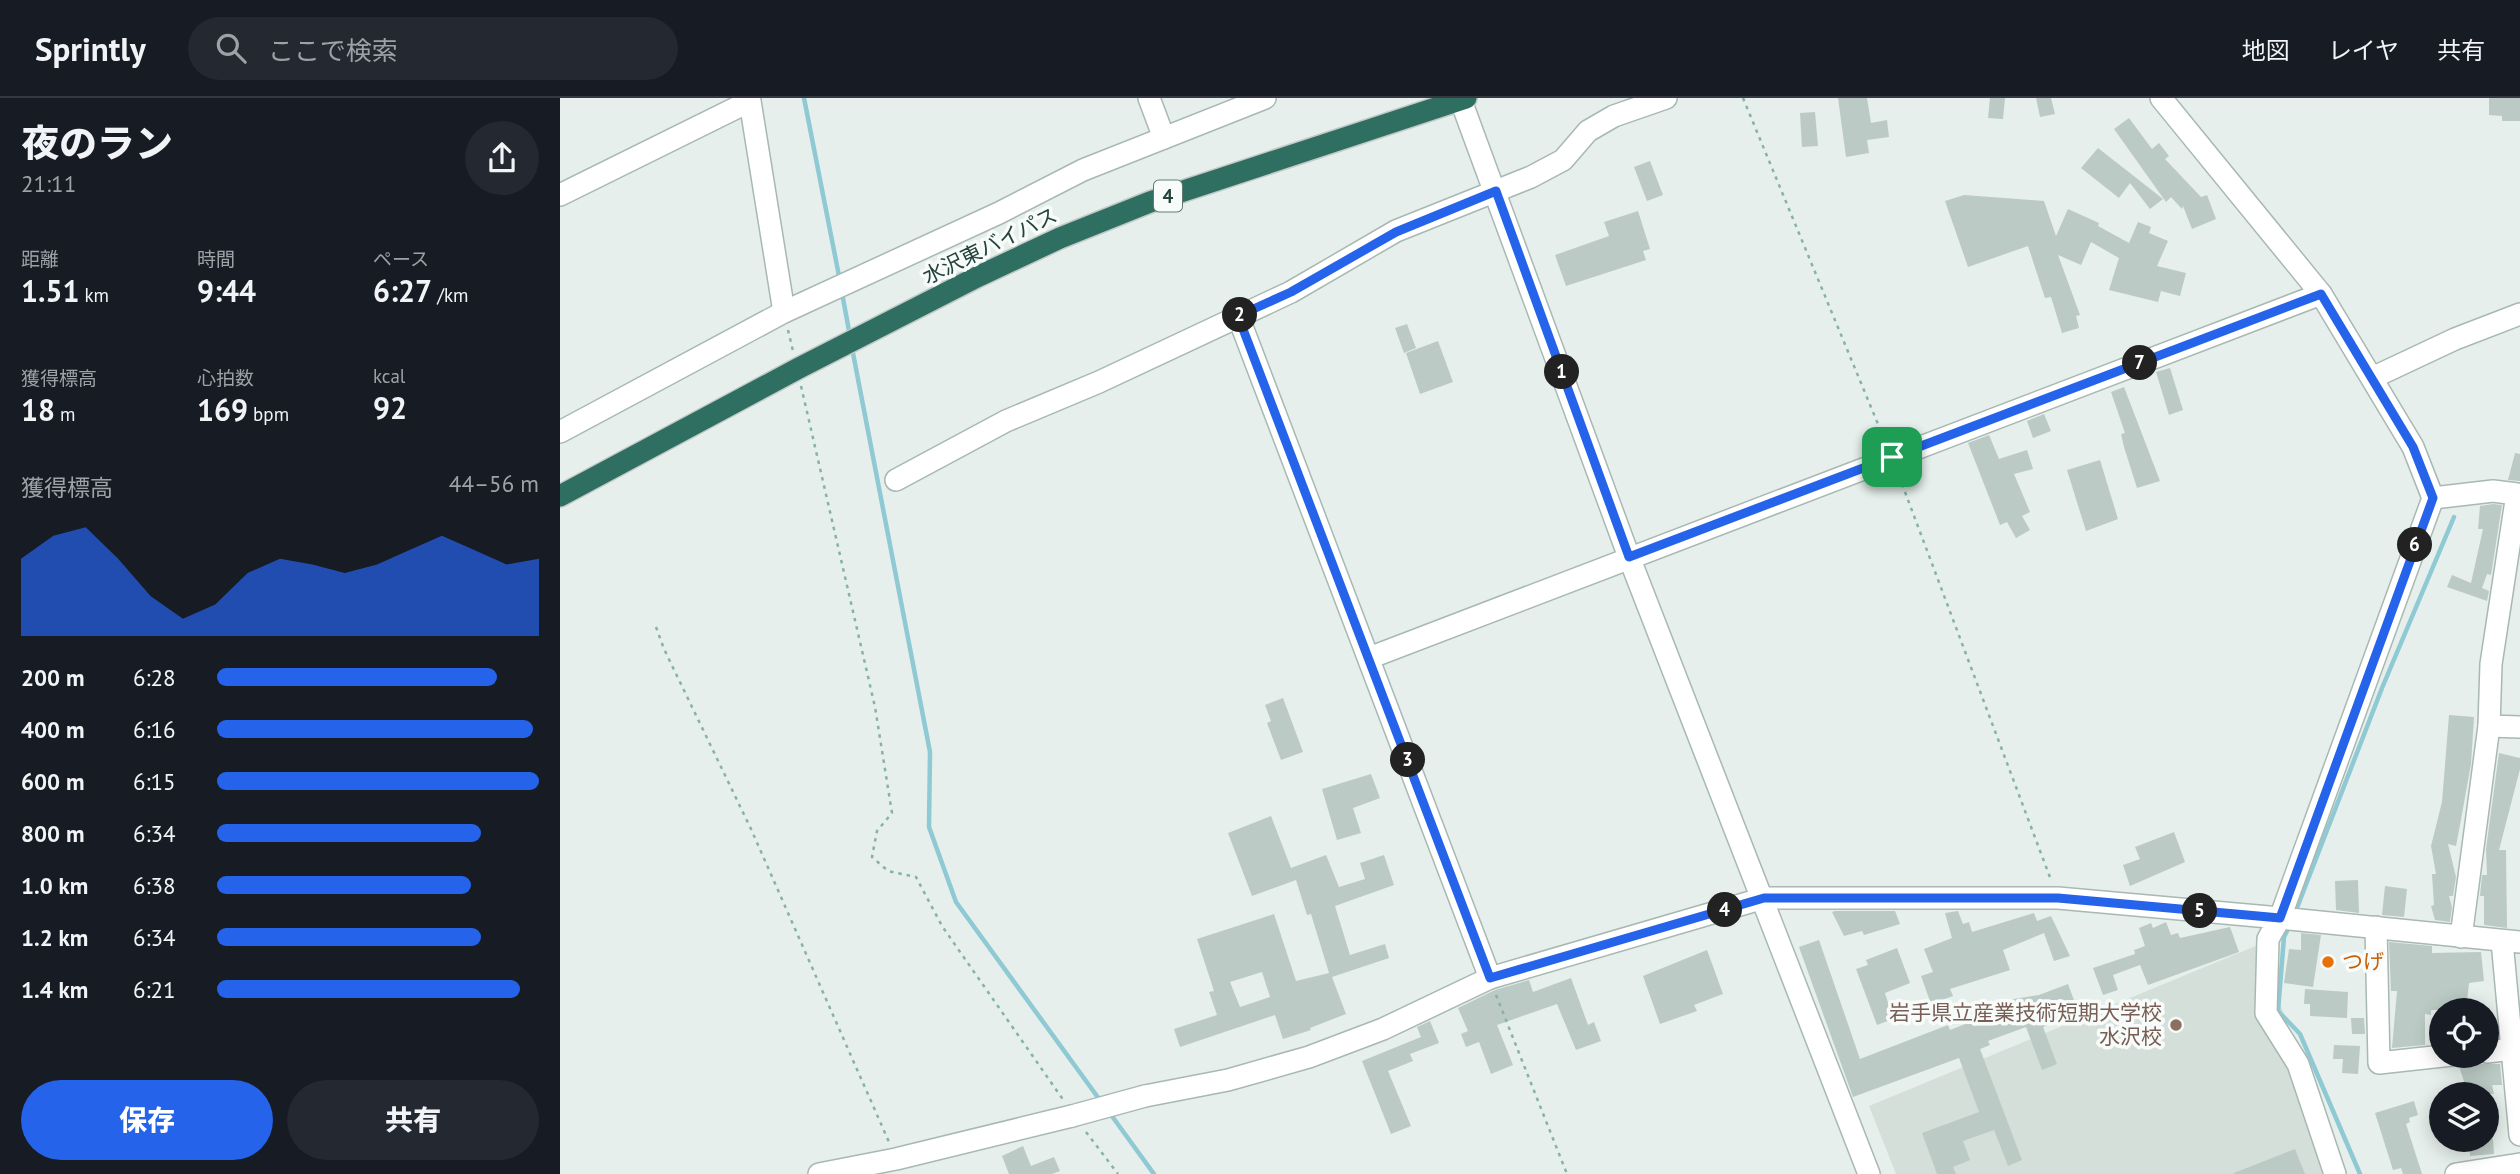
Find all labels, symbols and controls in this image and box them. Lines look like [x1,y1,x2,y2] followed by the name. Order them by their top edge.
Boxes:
[188,17,678,80] search box
[35,27,146,70] text: Sprintly
[212,29,250,67] icon: search
[268,34,398,67] text: ここで検索
[2242,35,2290,66] text: 地図
[2328,35,2399,66] text: レイヤ
[2437,35,2485,66] text: 共有
[21,118,173,167] text: 夜のラン
[465,121,539,195] button: share
[21,169,76,198] text: 21:11
[1154,180,1182,212] road number: 4
[918,201,1062,290] street label: 水沢東バイパス
[21,247,59,271] text: 距離
[197,247,235,271] text: 時間
[373,247,429,271] text: ペース
[21,271,79,310] text: 1.51
[197,271,256,310] text: 9:44
[373,271,432,310] text: 6:27
[79,283,109,307] text: km
[432,283,468,307] text: /km
[1222,298,1258,332] pin: 2
[1234,302,1245,326] text: 2
[2122,345,2158,380] pin: 7
[2134,350,2145,374] text: 7
[1544,354,1580,390] pin: 1
[1556,359,1567,383] text: 1
[373,364,405,388] text: kcal
[21,366,97,390] text: 獲得標高
[197,366,254,390] text: 心拍数
[373,388,407,427] text: 92
[21,390,55,429] text: 18
[197,390,248,429] text: 169
[55,402,76,426] text: m
[248,402,289,426] text: bpm
[1862,427,1922,487] pin
[1873,438,1911,476] icon: arrive
[449,469,539,498] text: 44–56 m
[21,473,113,502] text: 獲得標高
[2398,528,2432,562] pin: 6
[2409,532,2420,556] text: 6
[21,663,84,692] text: 200 m
[133,663,176,692] text: 6:28
[21,715,84,744] text: 400 m
[133,715,176,744] text: 6:16
[1390,742,1426,778] pin: 3
[1402,747,1413,771] text: 3
[21,767,84,796] text: 600 m
[133,767,176,796] text: 6:15
[21,819,84,848] text: 800 m
[133,819,176,848] text: 6:34
[21,871,88,900] text: 1.0 km
[133,871,176,900] text: 6:38
[1708,892,1742,928] pin: 4
[2182,894,2218,928] pin: 5
[1719,897,1730,921] text: 4
[2194,898,2205,922] text: 5
[21,923,88,952] text: 1.2 km
[133,923,176,952] text: 6:34
[2342,948,2384,975] place label: つげ
[2320,954,2336,970] marker: つげ
[21,975,88,1004] text: 1.4 km
[133,975,176,1004] text: 6:21
[2429,998,2499,1152] map controls
[2429,998,2499,1068] button: locate
[1889,999,2162,1050] place label: 岩手県立産業技術短期大学校 水沢校
[2168,1017,2184,1033] marker: 岩手県立産業技術短期大学校 水沢校
[21,1080,273,1160] button: 保存
[287,1080,539,1160] button: 共有
[2429,1082,2499,1152] button: layers

